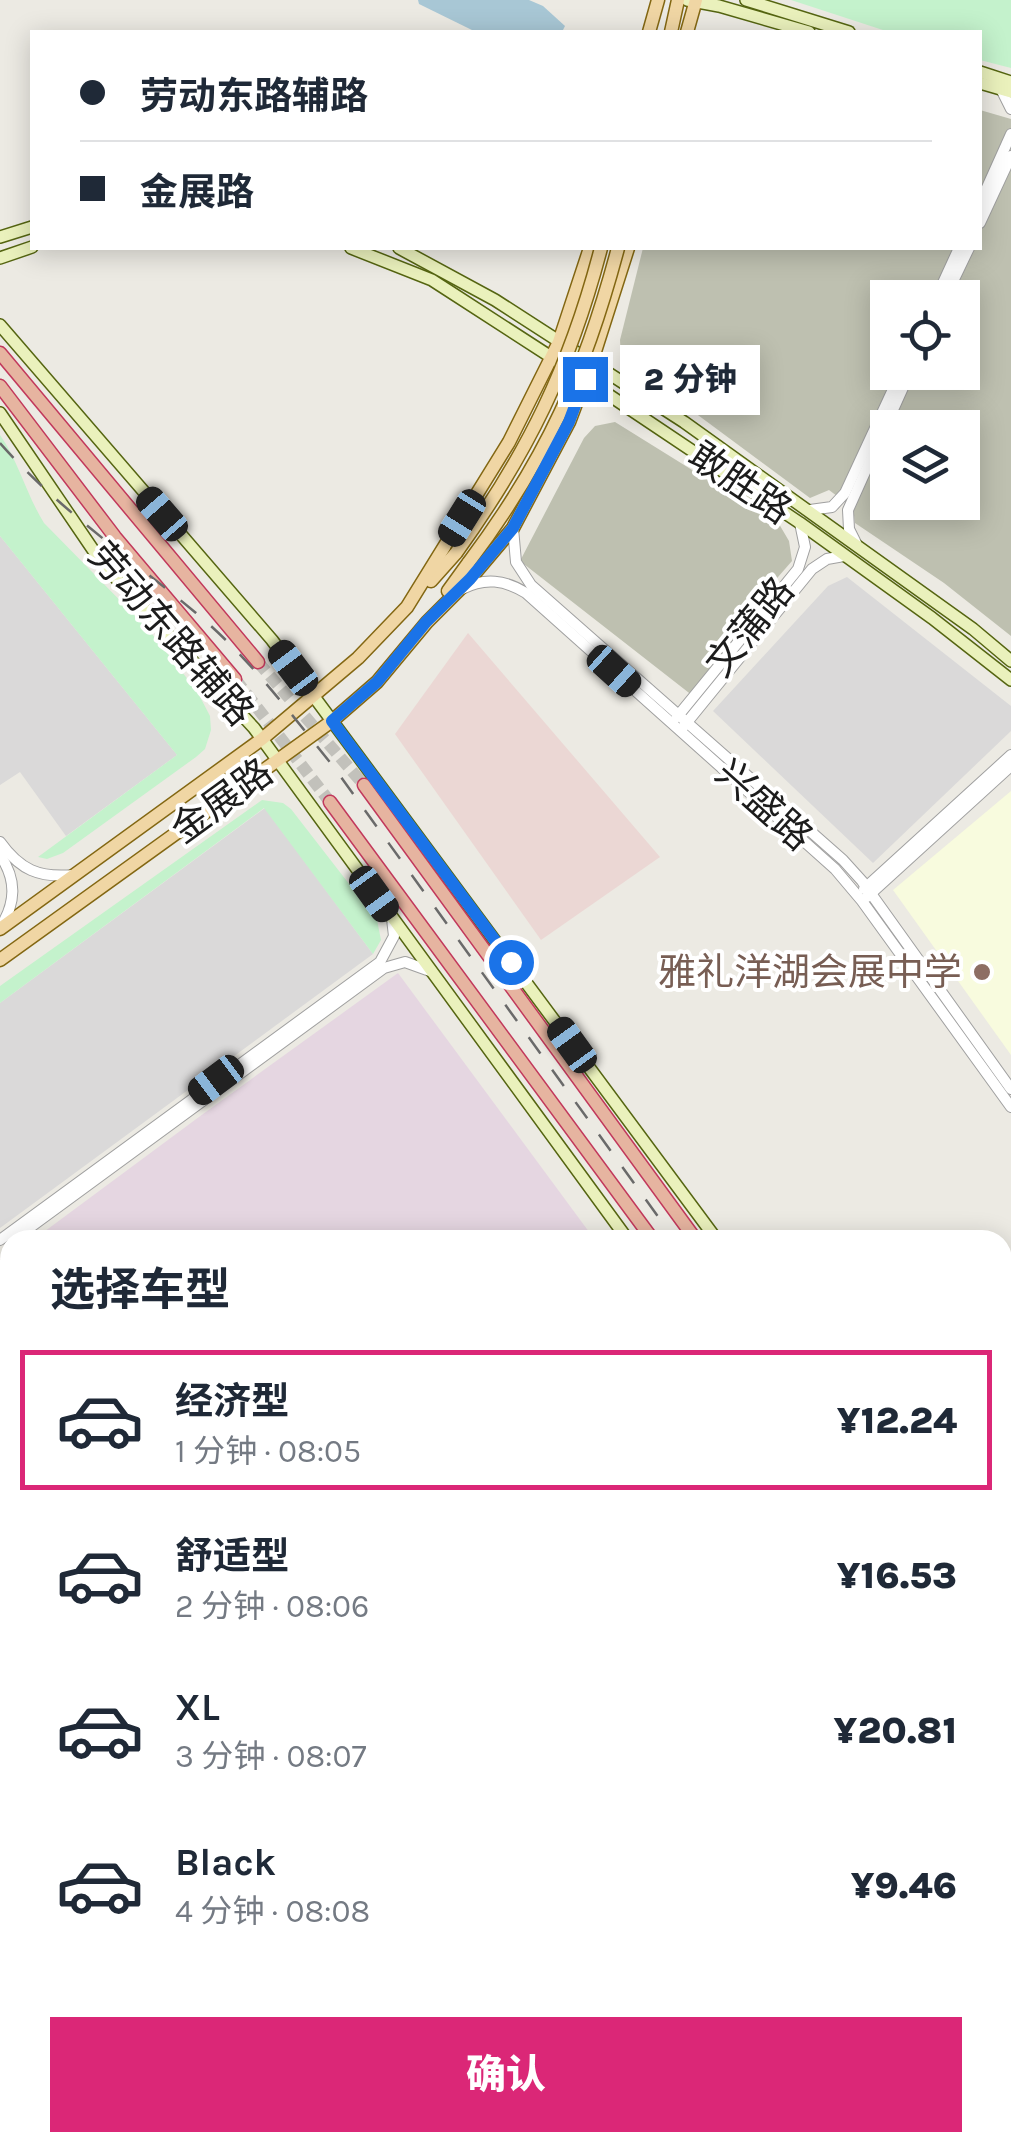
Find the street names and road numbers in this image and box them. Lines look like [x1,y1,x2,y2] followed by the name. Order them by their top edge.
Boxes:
[680,432,800,534] street label: 敢胜路
[79,533,263,735] street label: 劳动东路辅路
[697,569,803,685] street label: 文蒲路
[163,749,281,853] street label: 金展路
[707,750,821,860] street label: 兴盛路

